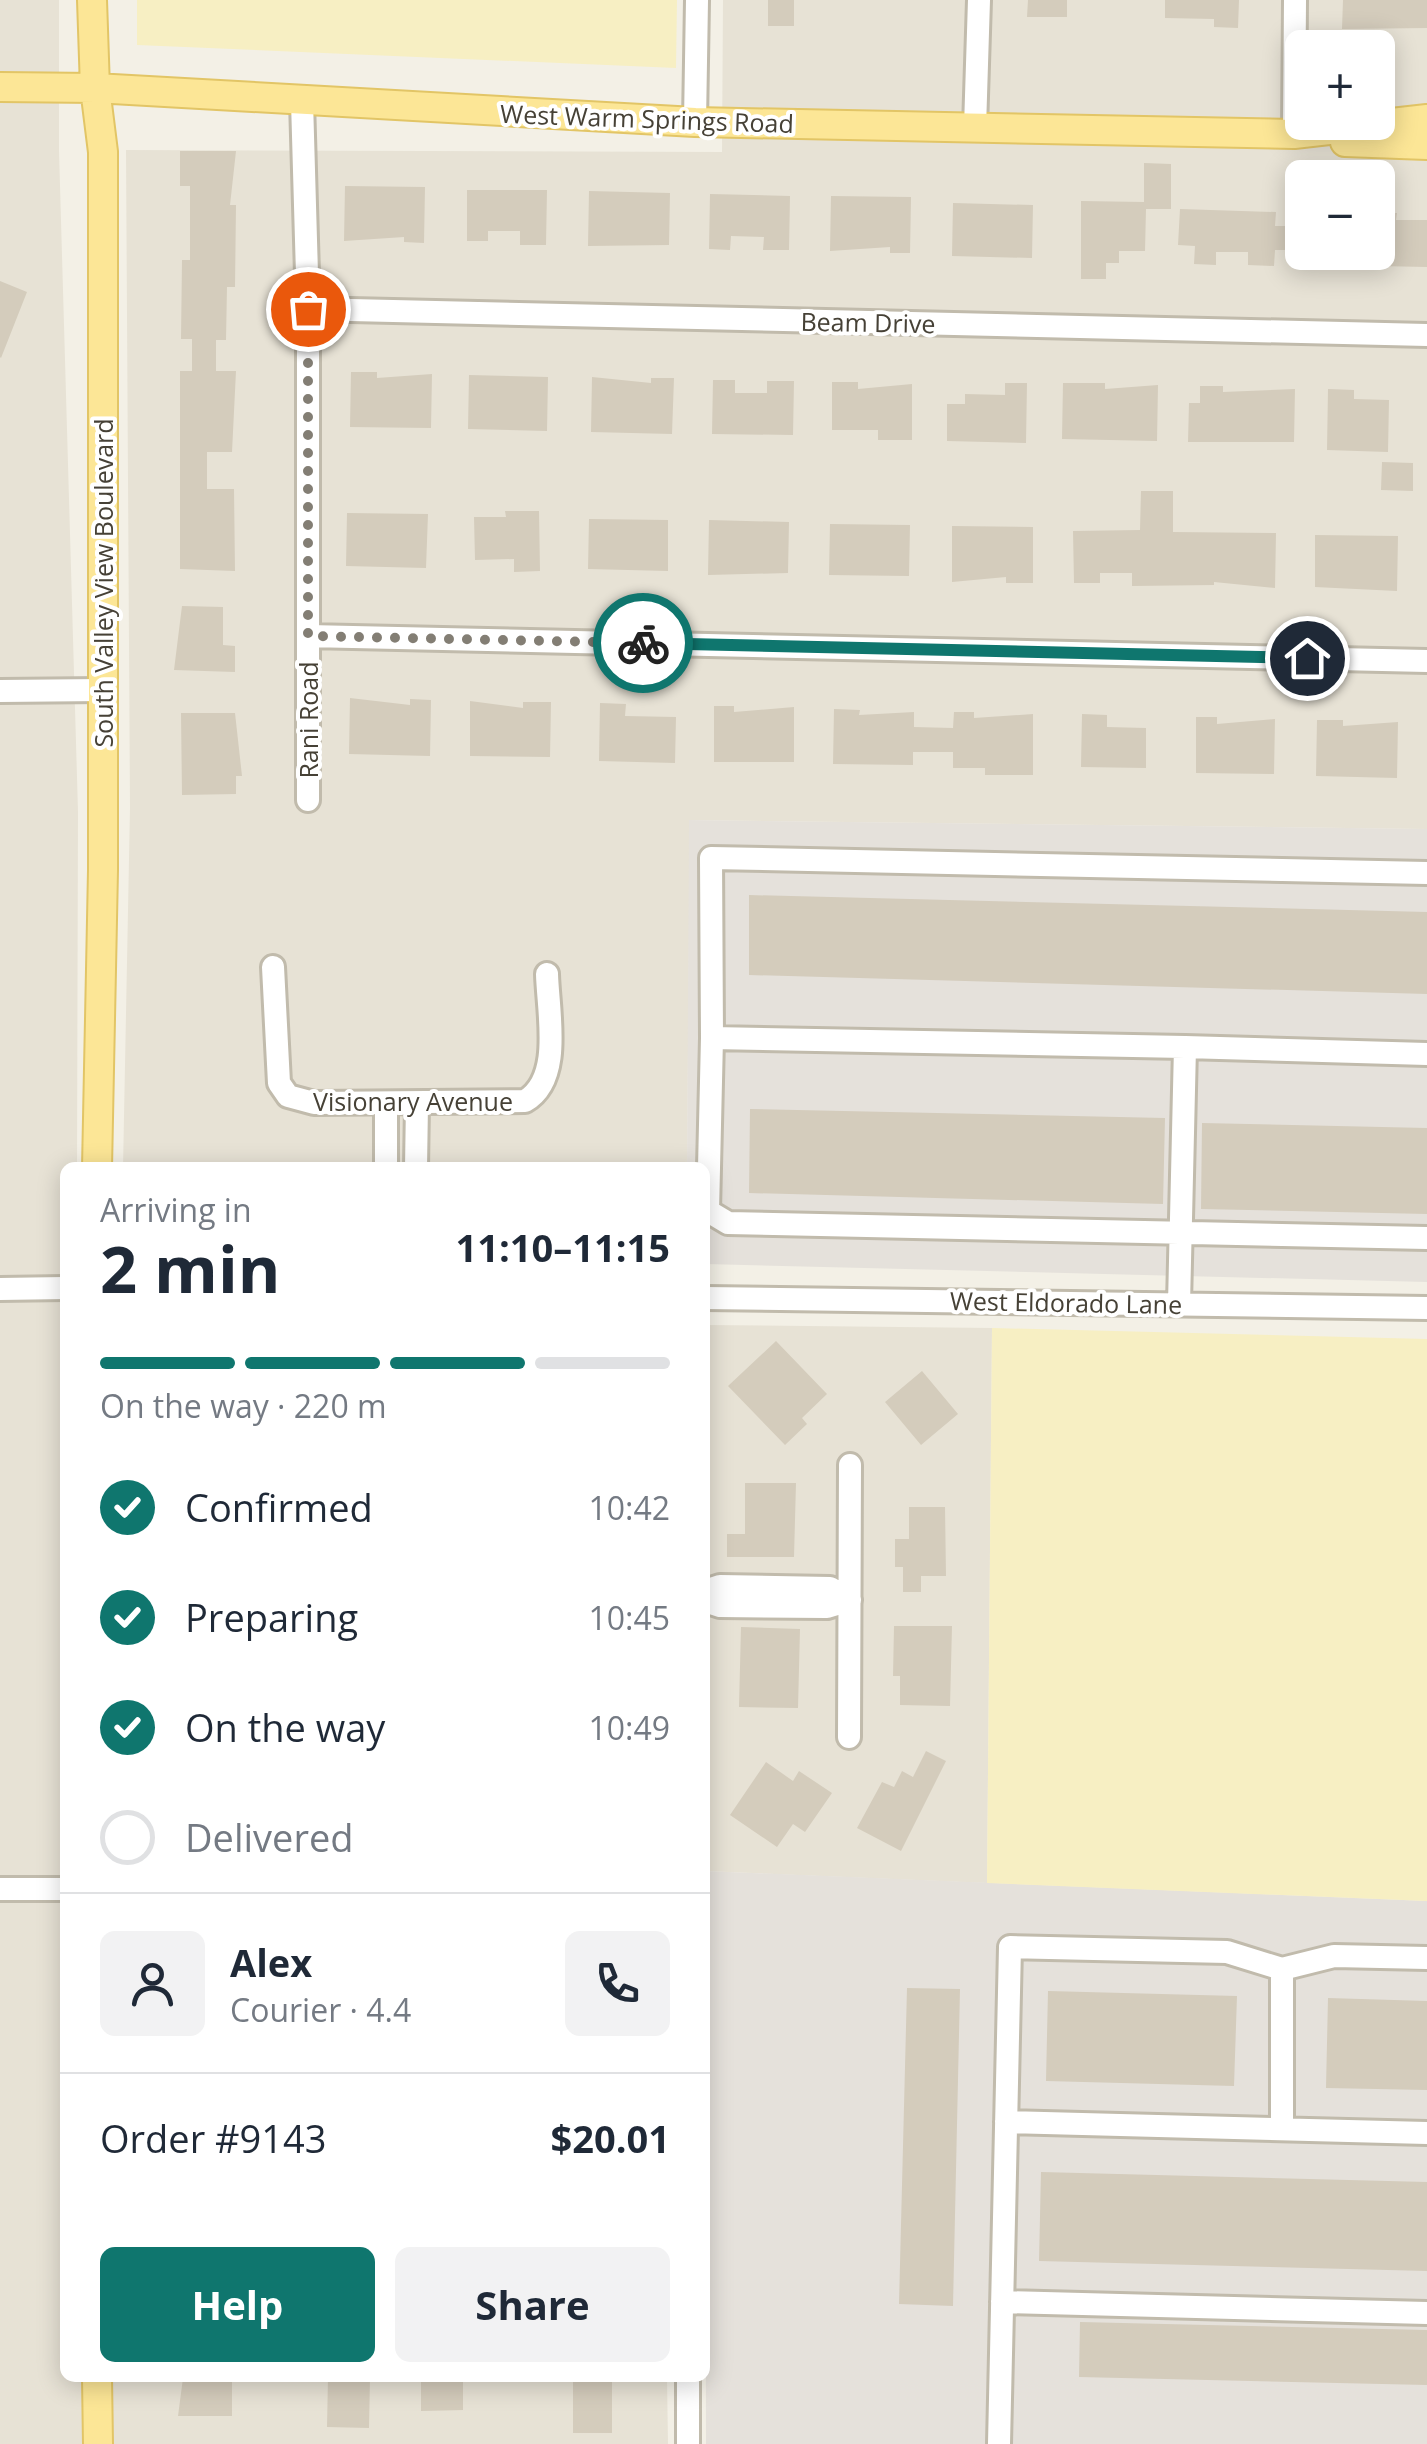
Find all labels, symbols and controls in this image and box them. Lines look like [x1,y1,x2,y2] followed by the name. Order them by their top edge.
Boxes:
[1285,30,1395,270] map controls
[1285,30,1395,140] button: +
[500,96,794,140] street label: West Warm Springs Road
[1285,160,1395,270] button: −
[266,267,351,352] pin
[281,282,336,337] icon: bag
[800,304,936,340] street label: Beam Drive
[86,418,120,748] street label: South Valley View Boulevard
[593,593,693,693] courier
[616,616,671,671] icon: bike
[1265,616,1350,701] pin
[1280,631,1335,686] icon: home
[291,661,325,779] street label: Rani Road
[313,1084,513,1118] street label: Visionary Avenue
[100,1188,252,1231] text: Arriving in
[456,1221,670,1273] text: 11:10–11:15
[100,1224,280,1312] text: 2 min
[950,1283,1182,1321] street label: West Eldorado Lane
[100,1384,387,1427] text: On the way · 220 m
[100,1480,155,1535] icon: check
[185,1481,373,1533] text: Confirmed
[588,1486,670,1529] text: 10:42
[100,1590,155,1645] icon: check
[185,1591,358,1643] text: Preparing
[588,1596,670,1639] text: 10:45
[100,1700,155,1755] icon: check
[185,1701,385,1753] text: On the way
[588,1706,670,1749] text: 10:49
[185,1811,354,1863] text: Delivered
[100,1931,205,2036] button: person
[565,1931,670,2036] button: phone
[230,1936,312,1988] text: Alex
[230,1988,411,2031] text: Courier · 4.4
[100,2112,327,2164] text: Order #9143
[551,2112,670,2164] text: $20.01
[100,2247,375,2362] button: Help
[395,2247,670,2362] button: Share

